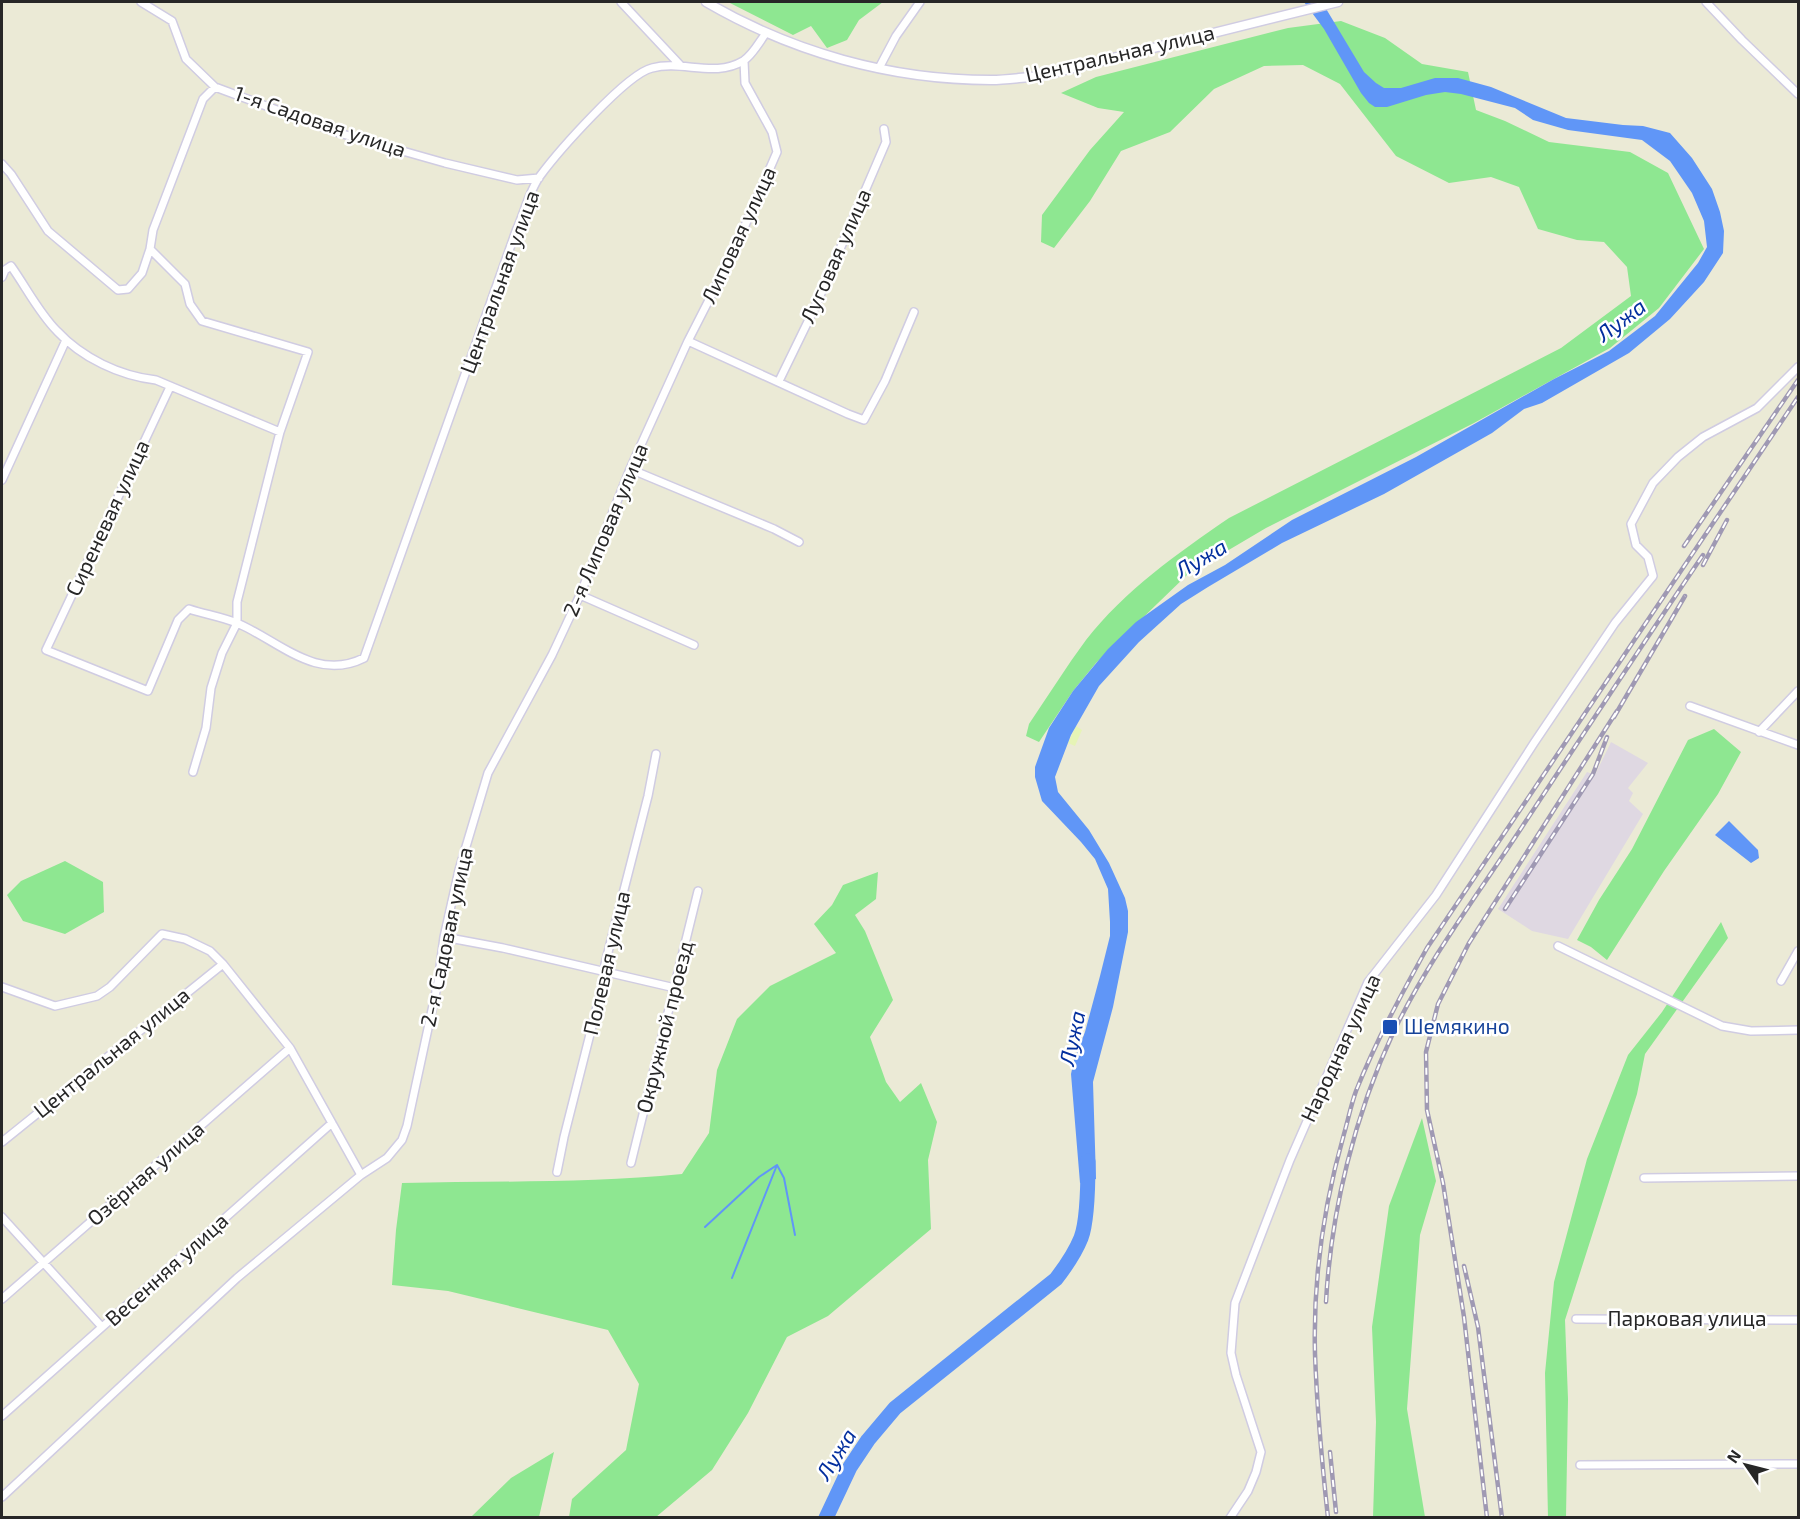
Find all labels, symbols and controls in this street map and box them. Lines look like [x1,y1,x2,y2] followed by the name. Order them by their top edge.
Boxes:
[1023,19,1217,87] street label: Центральная улица
[231,80,409,163] street label: 1-я Садовая улица
[695,162,781,307] street label: Липовая улица
[794,184,876,327] street label: Луговая улица
[454,186,544,377] street label: Центральная улица
[1590,292,1650,347] water label: Лужа
[60,435,155,600] street label: Сиреневая улица
[557,439,653,620] street label: 2-я Липовая улица
[1169,532,1231,583] water label: Лужа
[414,845,478,1029] street label: 2-я Садовая улица
[577,888,635,1037] street label: Полевая улица
[630,938,698,1116] street label: Окружной проезд
[1294,969,1386,1126] street label: Народная улица
[28,981,195,1123] street label: Центральная улица
[1052,1008,1090,1069] water label: Лужа
[1404,1013,1510,1038] place label: Шемякино
[1381,1018,1399,1036] marker: Шемякино
[82,1115,209,1231] street label: Озёрная улица
[99,1207,233,1331] street label: Весенняя улица
[1607,1305,1767,1331] street label: Парковая улица
[809,1423,861,1485] water label: Лужа
[1716,1435,1776,1495] north arrow
[1722,1446,1744,1466] text: N

